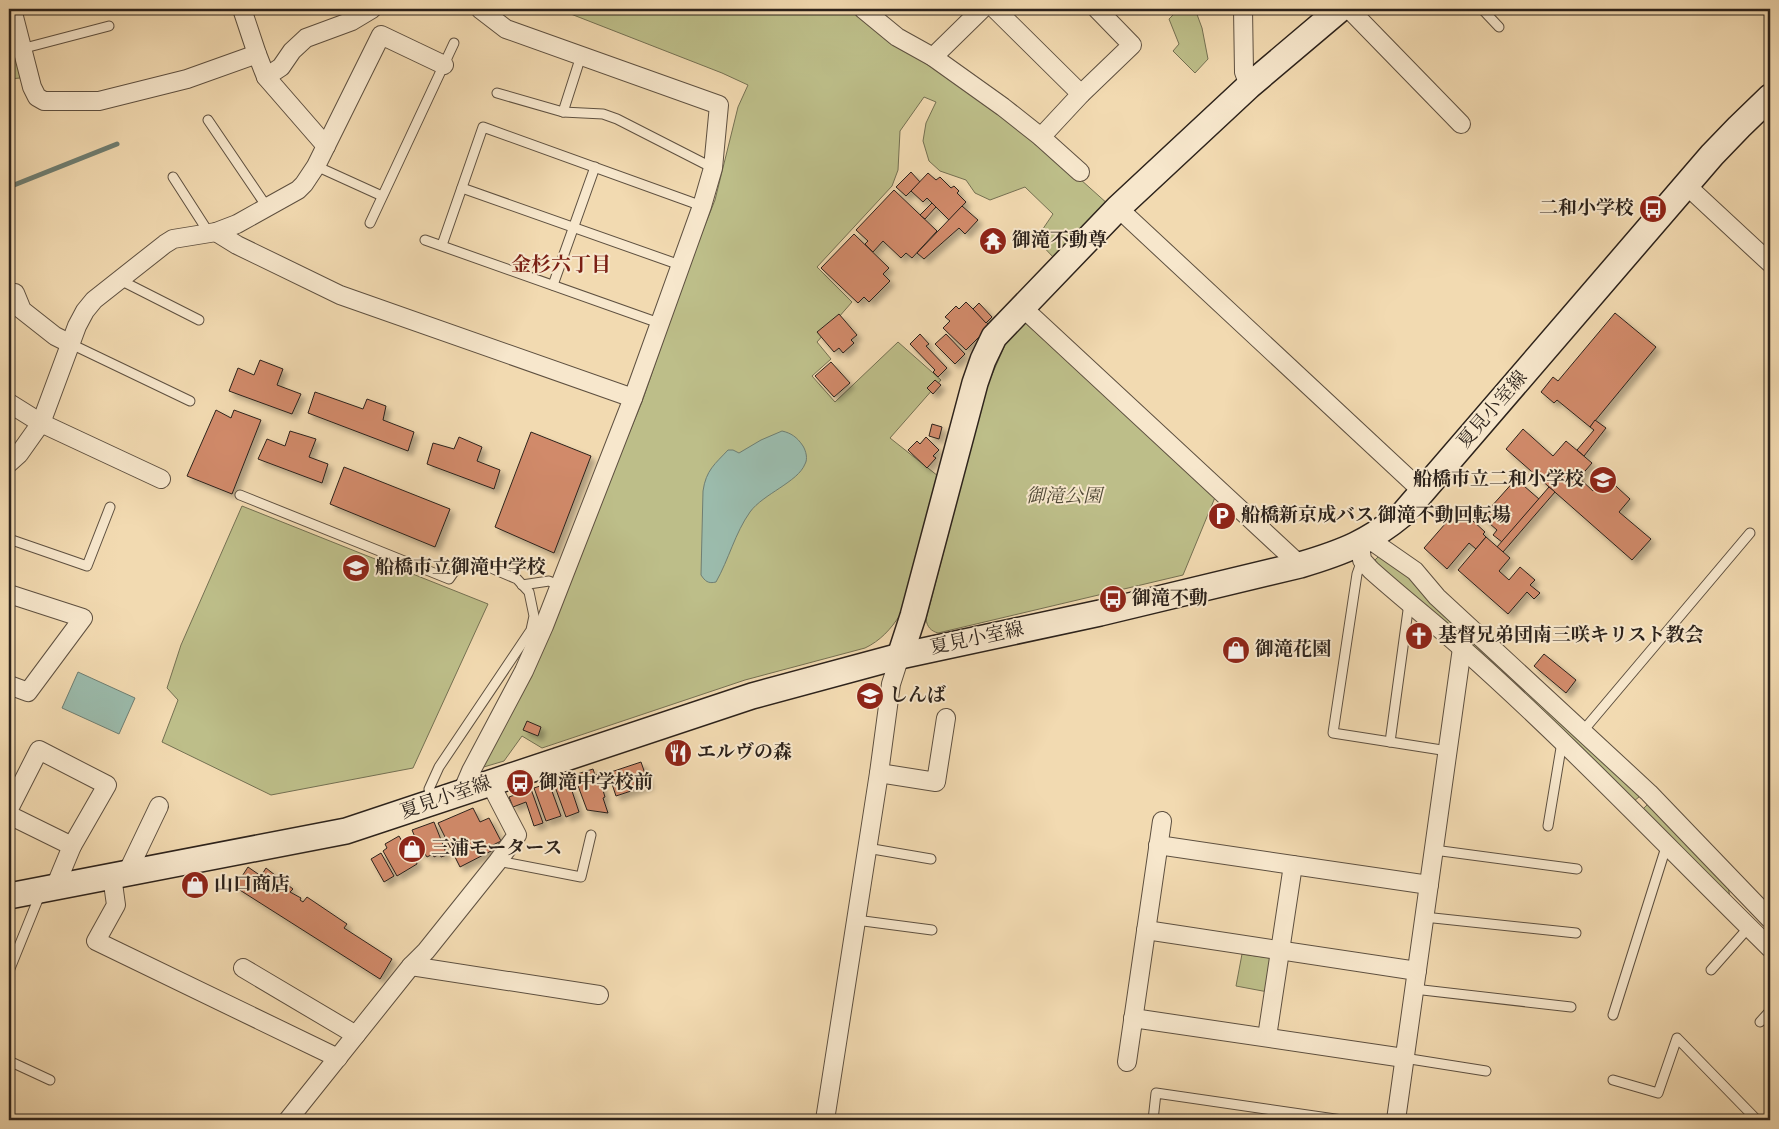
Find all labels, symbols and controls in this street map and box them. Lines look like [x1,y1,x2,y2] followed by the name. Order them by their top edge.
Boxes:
[1638,194,1668,224] bus stop icon: 二和小学校
[1539,196,1634,222] place label: 二和小学校
[978,226,1008,256] temple icon: 御滝不動尊
[1012,228,1107,254] place label: 御滝不動尊
[511,252,611,280] district label: 金杉六丁目
[1452,366,1534,454] street label: 夏見小室線
[1588,465,1618,495] school or university icon: 船橋市立二和小学校
[1413,467,1584,493] place label: 船橋市立二和小学校
[1026,484,1105,510] park label: 御滝公園
[1207,501,1237,531] parking icon: 船橋新京成バス 御滝不動回転場
[1241,503,1511,529] place label: 船橋新京成バス 御滝不動回転場
[341,553,371,583] school or university icon: 船橋市立御滝中学校
[375,555,546,581] place label: 船橋市立御滝中学校
[1098,584,1128,614] bus stop icon: 御滝不動
[1132,586,1208,612] place label: 御滝不動
[928,616,1026,662] street label: 夏見小室線
[1404,621,1434,651] church icon: 基督兄弟団南三咲キリスト教会
[1438,623,1704,649] place label: 基督兄弟団南三咲キリスト教会
[1221,635,1251,665] shop icon: 御滝花園
[1255,637,1331,663] place label: 御滝花園
[855,681,885,711] school or university icon: しんば
[889,683,946,709] place label: しんば
[663,738,693,768] restaurant icon: エルヴの森
[697,740,792,766] place label: エルヴの森
[505,768,535,798] bus stop icon: 御滝中学校前
[397,770,495,826] street label: 夏見小室線
[539,770,653,796] place label: 御滝中学校前
[397,834,427,864] shop icon: 三浦モータース
[431,836,562,862] place label: 三浦モータース
[180,870,210,900] shop icon: 山口商店
[214,872,290,898] place label: 山口商店

